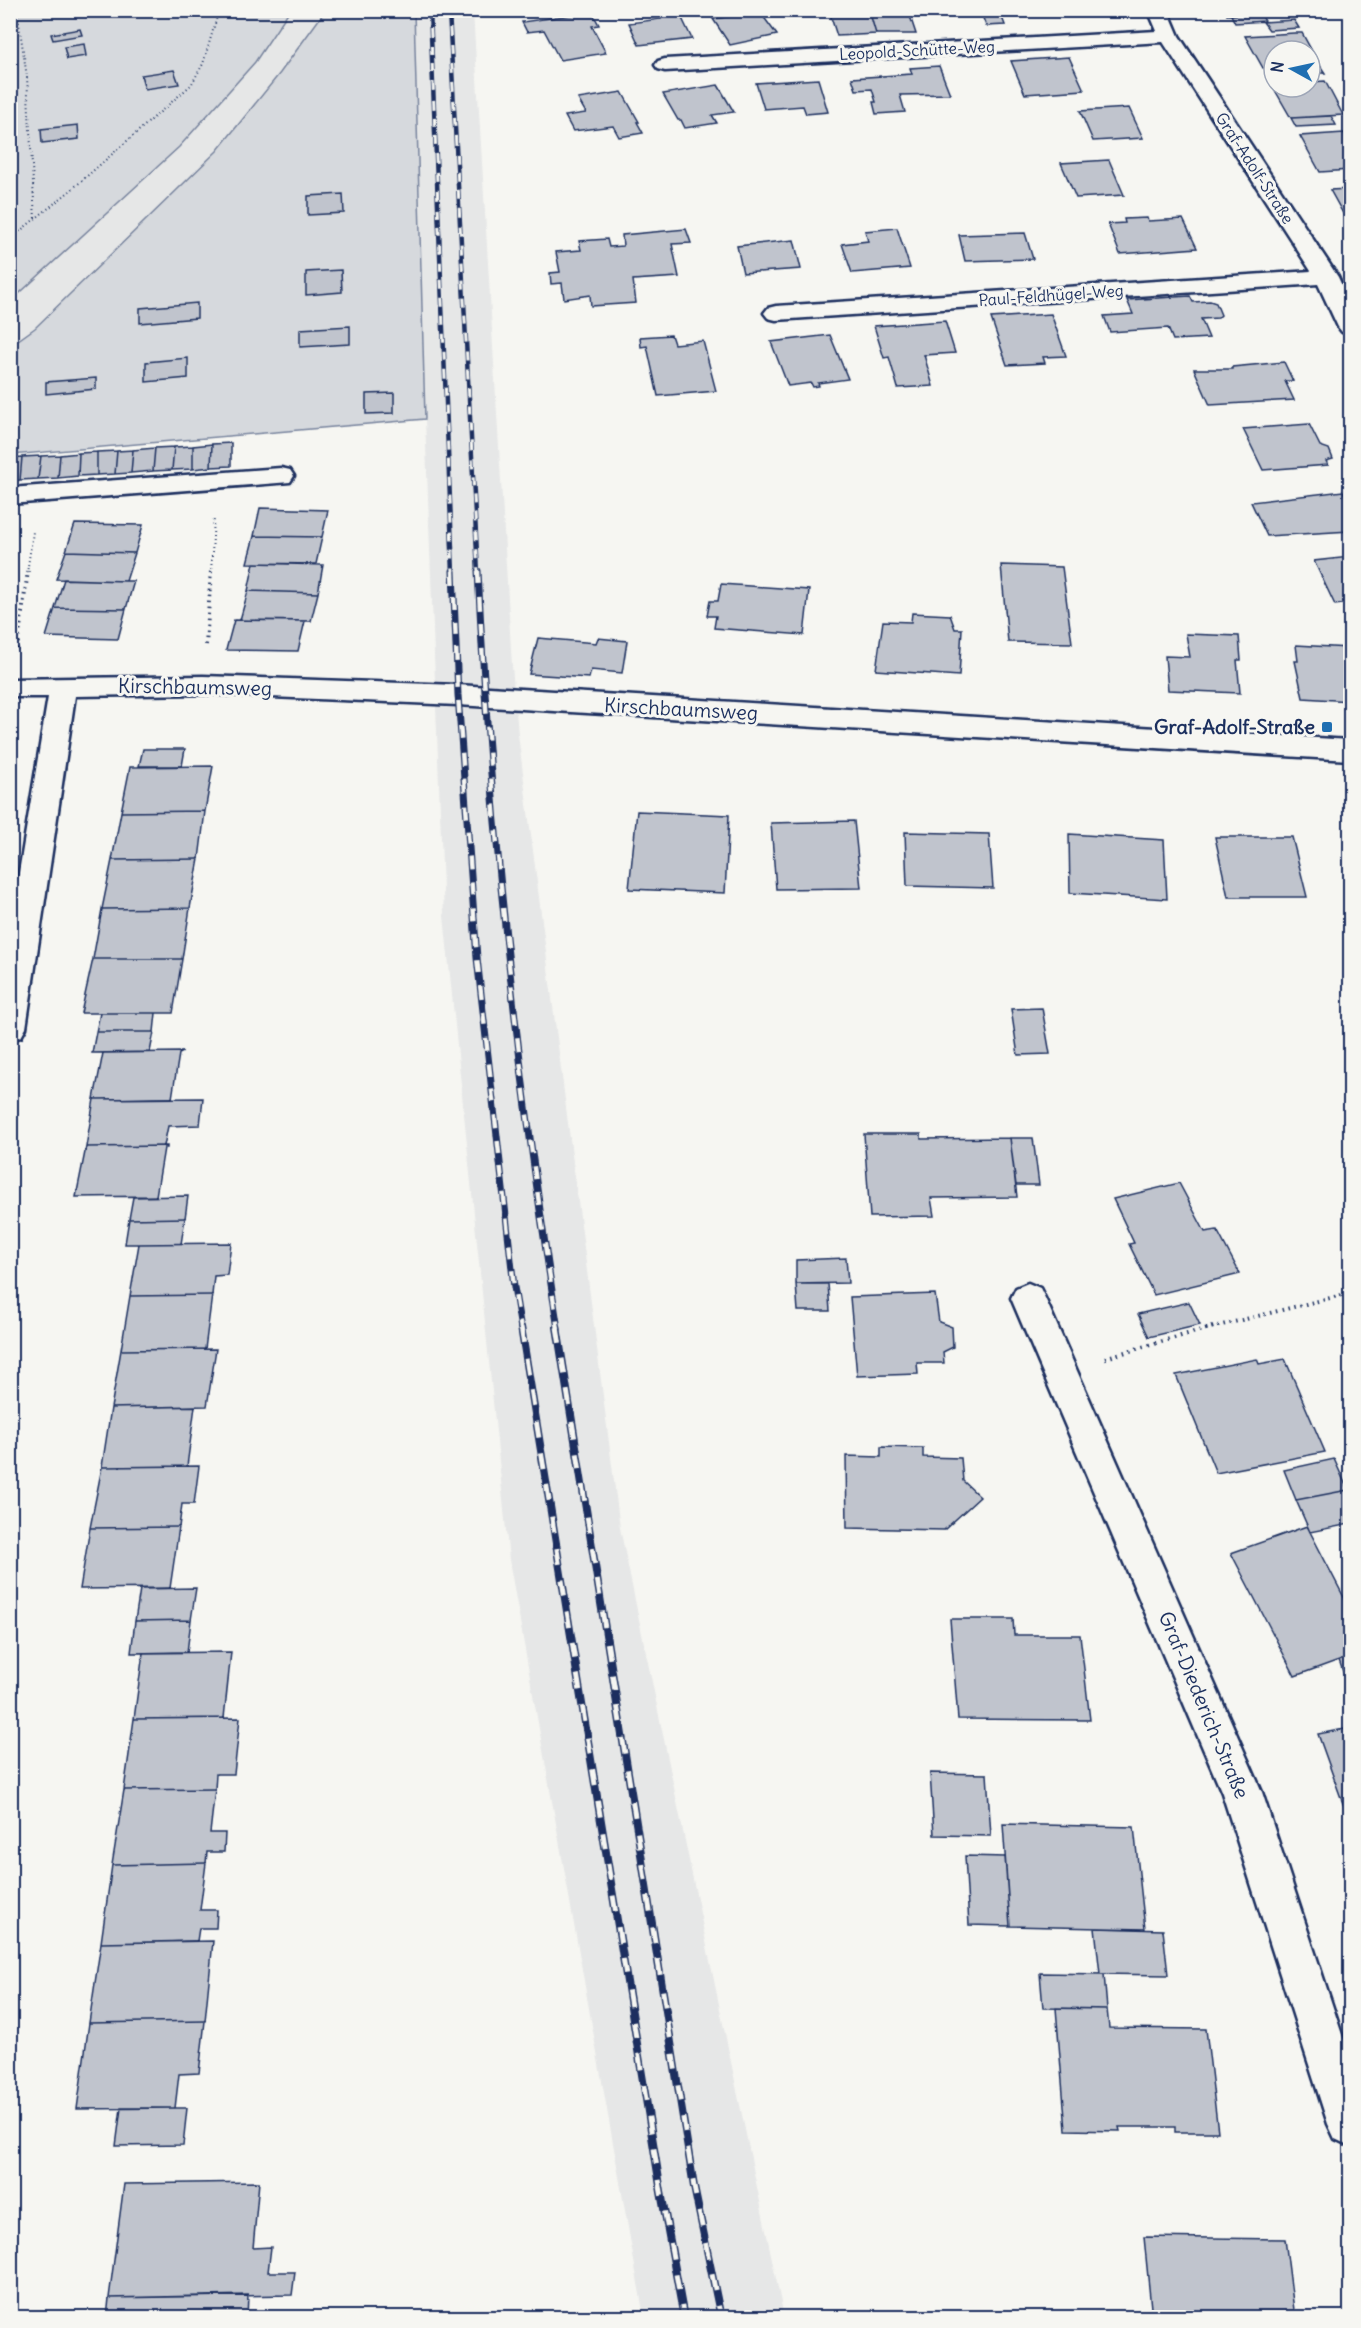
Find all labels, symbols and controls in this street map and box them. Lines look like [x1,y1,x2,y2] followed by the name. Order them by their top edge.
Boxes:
[839,36,995,64] street label: Leopold-Schütte-Weg
[1262,39,1322,99] north arrow
[1266,60,1288,74] text: N
[1212,109,1298,227] street label: Graf-Adolf-Straße
[978,280,1124,310] street label: Paul-Feldhügel-Weg
[118,673,272,700] street label: Kirschbaumsweg
[603,692,759,725] street label: Kirschbaumsweg
[1154,714,1315,739] place label: Graf-Adolf-Straße
[1320,720,1334,734] marker: Graf-Adolf-Straße
[1154,1607,1255,1802] street label: Graf-Diederich-Straße

